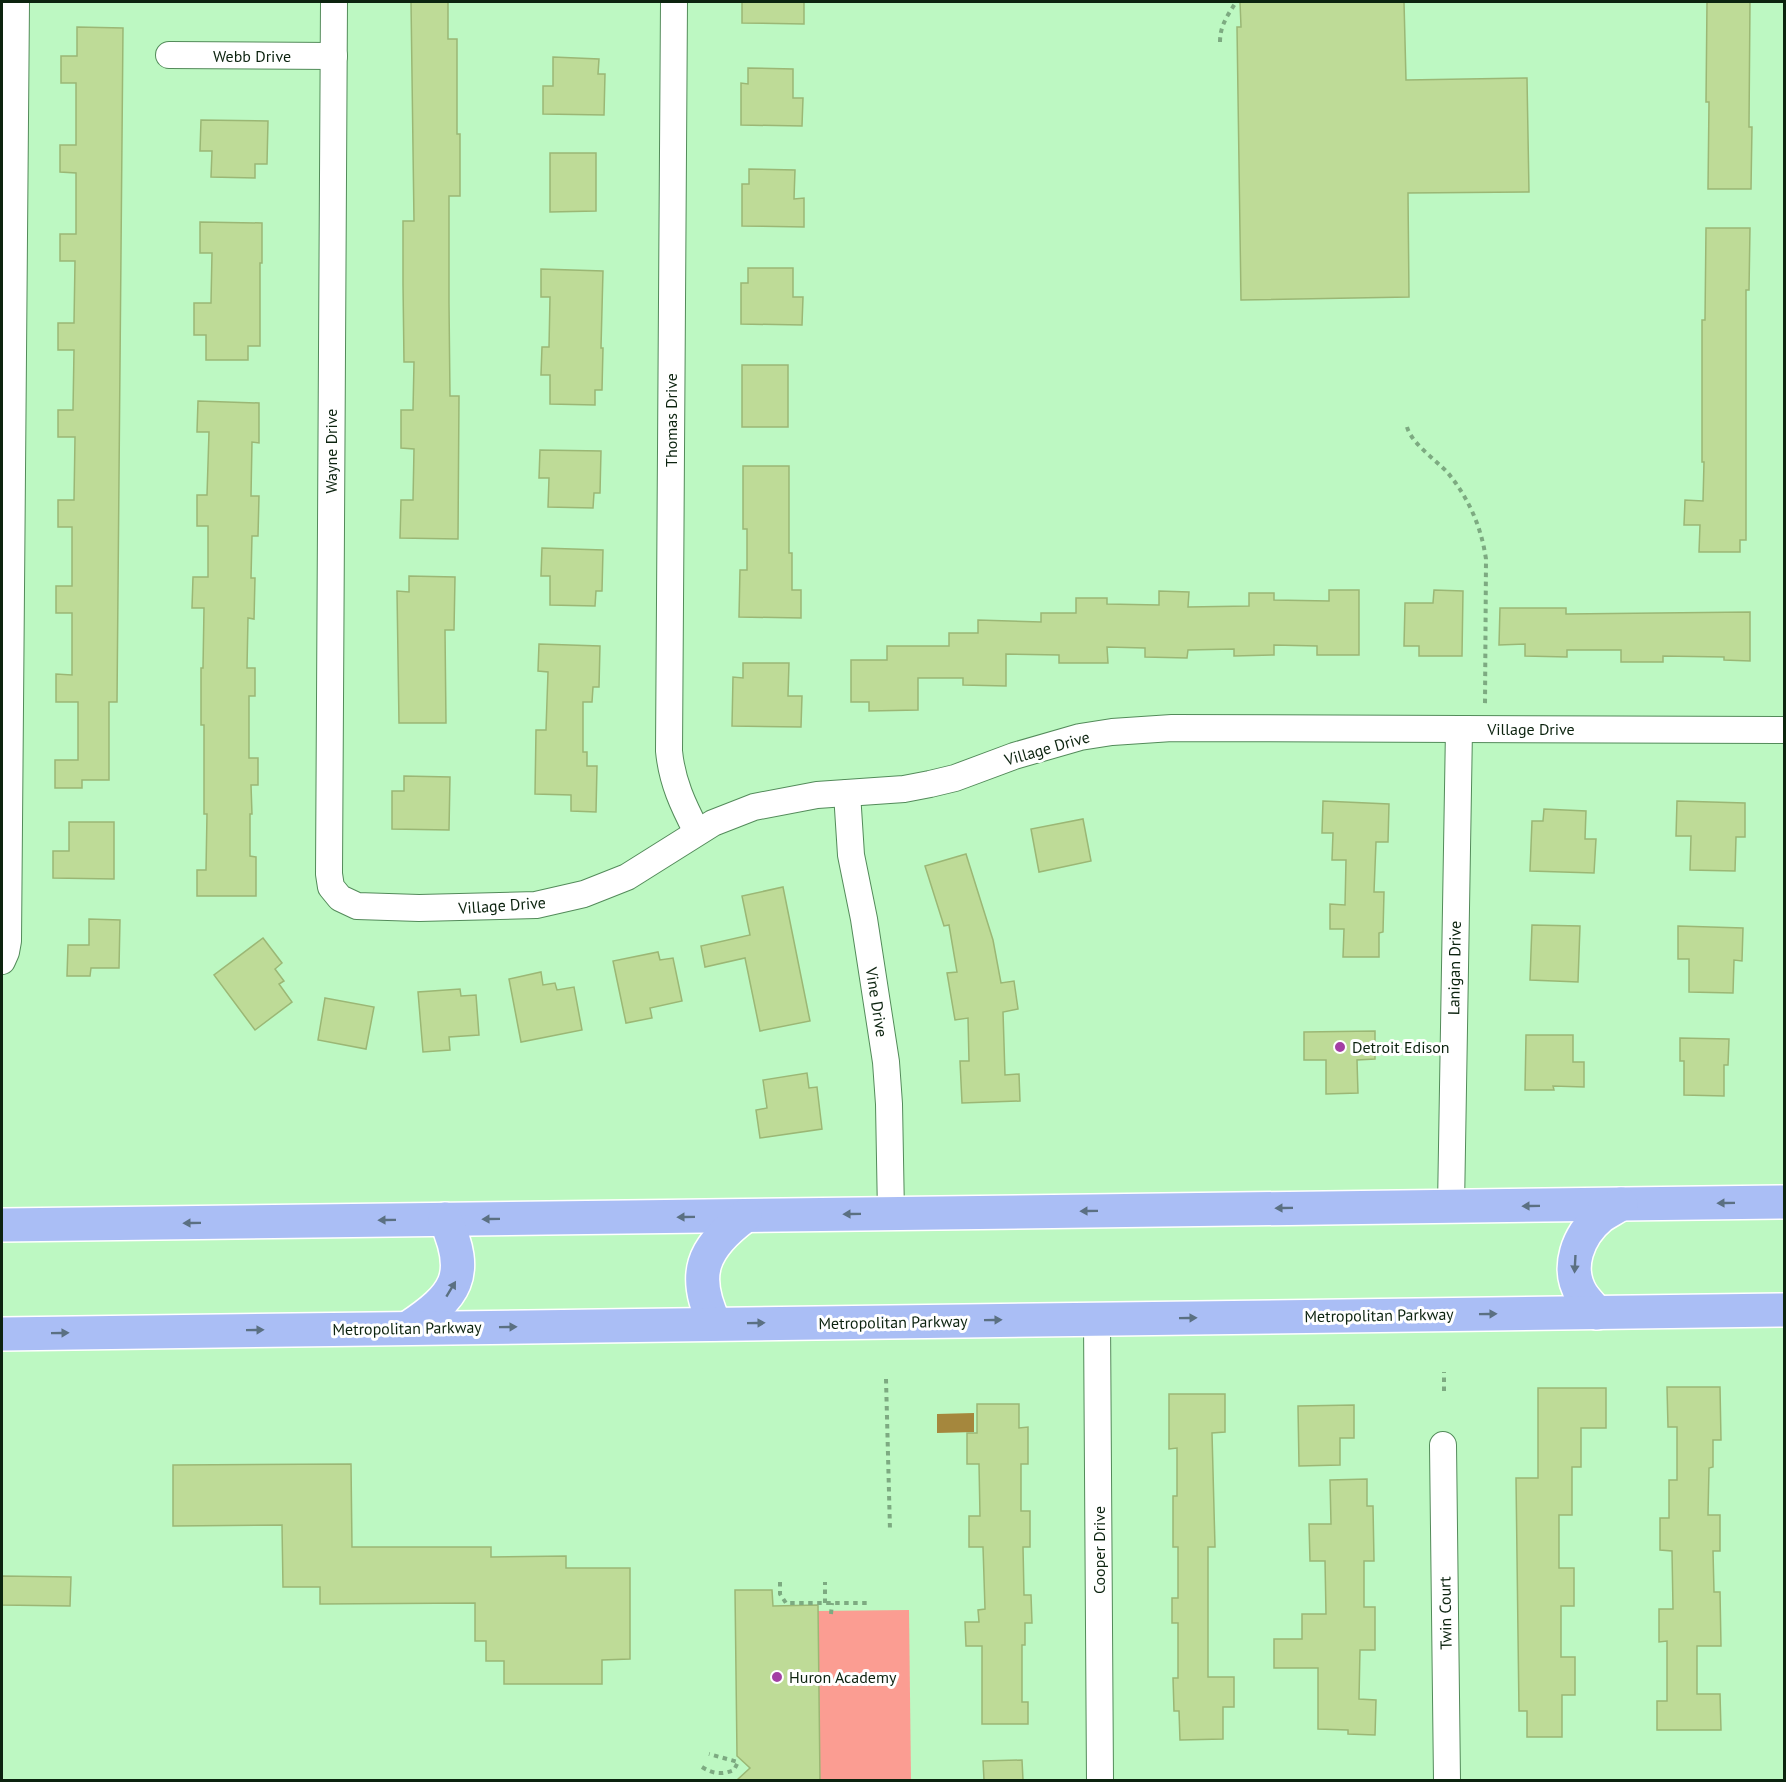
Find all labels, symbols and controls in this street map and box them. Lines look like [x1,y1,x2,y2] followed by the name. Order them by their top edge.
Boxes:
[213,46,291,66] street label: Webb Drive
[661,373,681,467] street label: Thomas Drive
[321,409,341,494] street label: Wayne Drive
[1486,719,1575,739] street label: Village Drive
[1001,726,1092,770] street label: Village Drive
[457,892,546,918] street label: Village Drive
[1443,921,1465,1015] street label: Lanigan Drive
[861,965,892,1038] street label: Vine Drive
[1352,1037,1450,1057] place label: Detroit Edison
[1333,1040,1347,1054] marker: Detroit Edison
[1717,1198,1736,1208] one-way arrow
[1522,1201,1541,1210] one-way arrow
[1274,1203,1293,1213] one-way arrow
[1079,1206,1098,1216] one-way arrow
[842,1210,861,1219] one-way arrow
[677,1212,696,1221] one-way arrow
[482,1214,501,1224] one-way arrow
[377,1215,396,1225] one-way arrow
[182,1218,201,1228] one-way arrow
[1571,1255,1580,1274] one-way arrow
[445,1281,456,1297] one-way arrow
[1304,1304,1454,1326] street label: Metropolitan Parkway
[1479,1309,1498,1319] one-way arrow
[818,1311,968,1333] street label: Metropolitan Parkway
[1179,1313,1198,1323] one-way arrow
[984,1316,1003,1325] one-way arrow
[332,1317,482,1339] street label: Metropolitan Parkway
[747,1319,766,1328] one-way arrow
[499,1322,518,1332] one-way arrow
[245,1325,264,1335] one-way arrow
[50,1328,69,1338] one-way arrow
[1089,1506,1109,1594] street label: Cooper Drive
[1434,1576,1456,1650] street label: Twin Court
[789,1667,897,1687] place label: Huron Academy
[770,1670,784,1684] marker: Huron Academy

